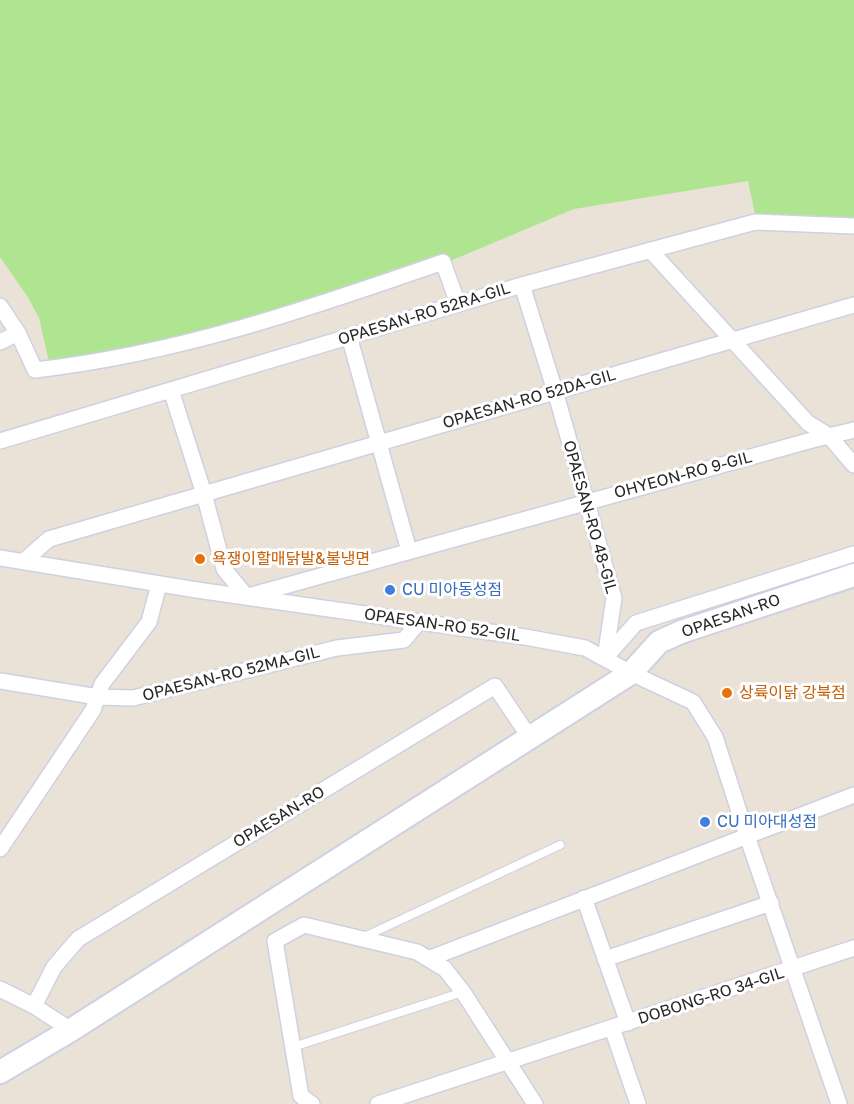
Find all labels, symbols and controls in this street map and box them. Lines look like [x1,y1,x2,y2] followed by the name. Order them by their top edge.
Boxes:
[336,279,512,349] street label: OPAESAN-RO 52RA-GIL
[440,365,618,433] street label: OPAESAN-RO 52DA-GIL
[559,438,621,596] street label: OPAESAN-RO 48-GIL
[612,447,754,503] street label: OHYEON-RO 9-GIL
[212,549,370,569] place label: 욕쟁이할매닭발&불냉면
[193,552,207,566] marker: 욕쟁이할매닭발&불냉면
[402,580,502,600] place label: CU 미아동성점
[383,583,397,597] marker: CU 미아동성점
[679,590,783,642] street label: OPAESAN-RO
[363,605,521,645] street label: OPAESAN-RO 52-GIL
[140,643,322,705] street label: OPAESAN-RO 52MA-GIL
[739,683,846,703] place label: 상륙이닭 강북점
[720,686,734,700] marker: 상륙이닭 강북점
[230,782,328,852] street label: OPAESAN-RO
[717,812,817,832] place label: CU 미아대성점
[698,815,712,829] marker: CU 미아대성점
[636,963,786,1029] street label: DOBONG-RO 34-GIL

